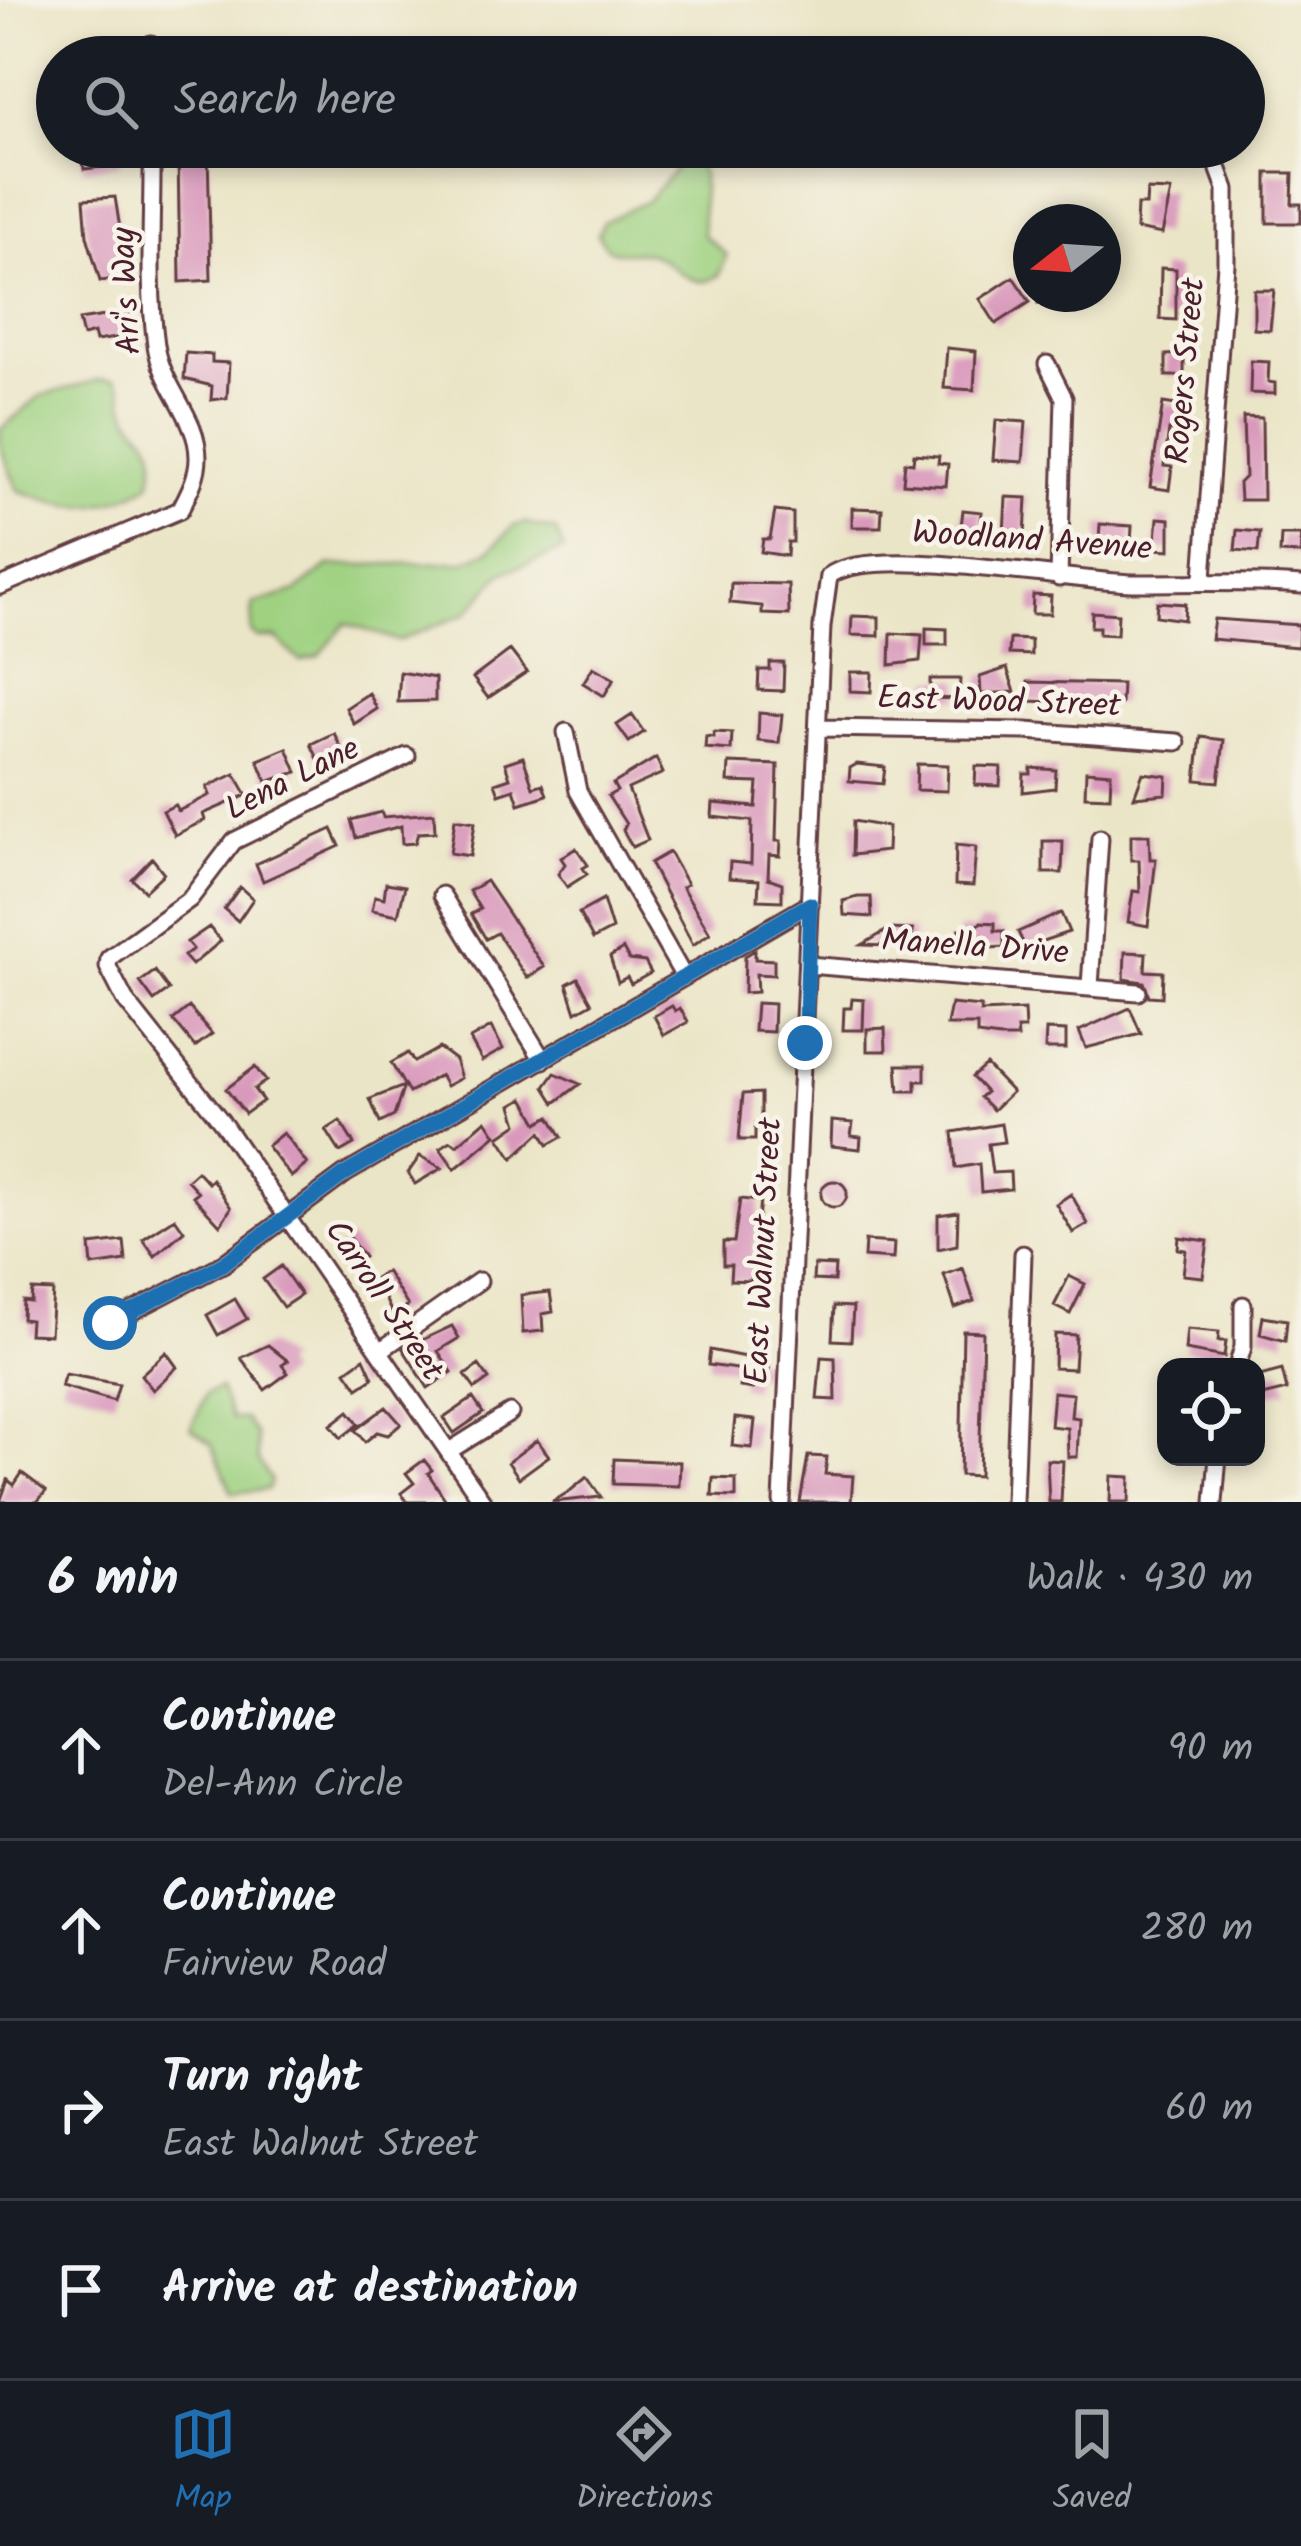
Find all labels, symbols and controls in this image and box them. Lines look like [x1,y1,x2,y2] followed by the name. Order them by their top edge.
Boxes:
[36,36,1265,168] search box
[174,66,396,138] text: Search here
[78,69,144,135] icon: search
[1013,204,1121,312] north arrow
[98,225,158,356] street label: Ari's Way
[1152,275,1222,466] street label: Rogers Street
[910,507,1154,577] street label: Woodland Avenue
[876,672,1123,734] street label: East Wood Street
[216,723,370,837] street label: Lena Lane
[880,915,1071,981] street label: Manella Drive
[778,1016,832,1070] route end
[732,1115,799,1386] street label: East Walnut Street
[309,1209,457,1394] street label: Carroll Street
[83,1296,137,1350] route start
[1157,1358,1265,1466] map controls
[1157,1358,1265,1466] button: locate
[48,1540,179,1621] text: 6 min
[1026,1549,1253,1611] text: Walk · 430 m
[162,1683,336,1755] text: Continue
[48,1717,114,1783] icon: ahead
[1168,1719,1253,1781] text: 90 m
[162,1755,403,1817] text: Del-Ann Circle
[162,1863,336,1935] text: Continue
[48,1897,114,1963] icon: ahead
[1141,1899,1253,1961] text: 280 m
[162,1935,386,1997] text: Fairview Road
[162,2043,362,2115] text: Turn right
[48,2077,114,2143] icon: right
[1165,2079,1253,2141] text: 60 m
[162,2115,478,2177] text: East Walnut Street
[162,2254,578,2326] text: Arrive at destination
[48,2257,114,2323] icon: arrive
[170,2401,236,2526] tab: Map
[576,2401,713,2526] tab: Directions
[1053,2401,1131,2526] tab: Saved

